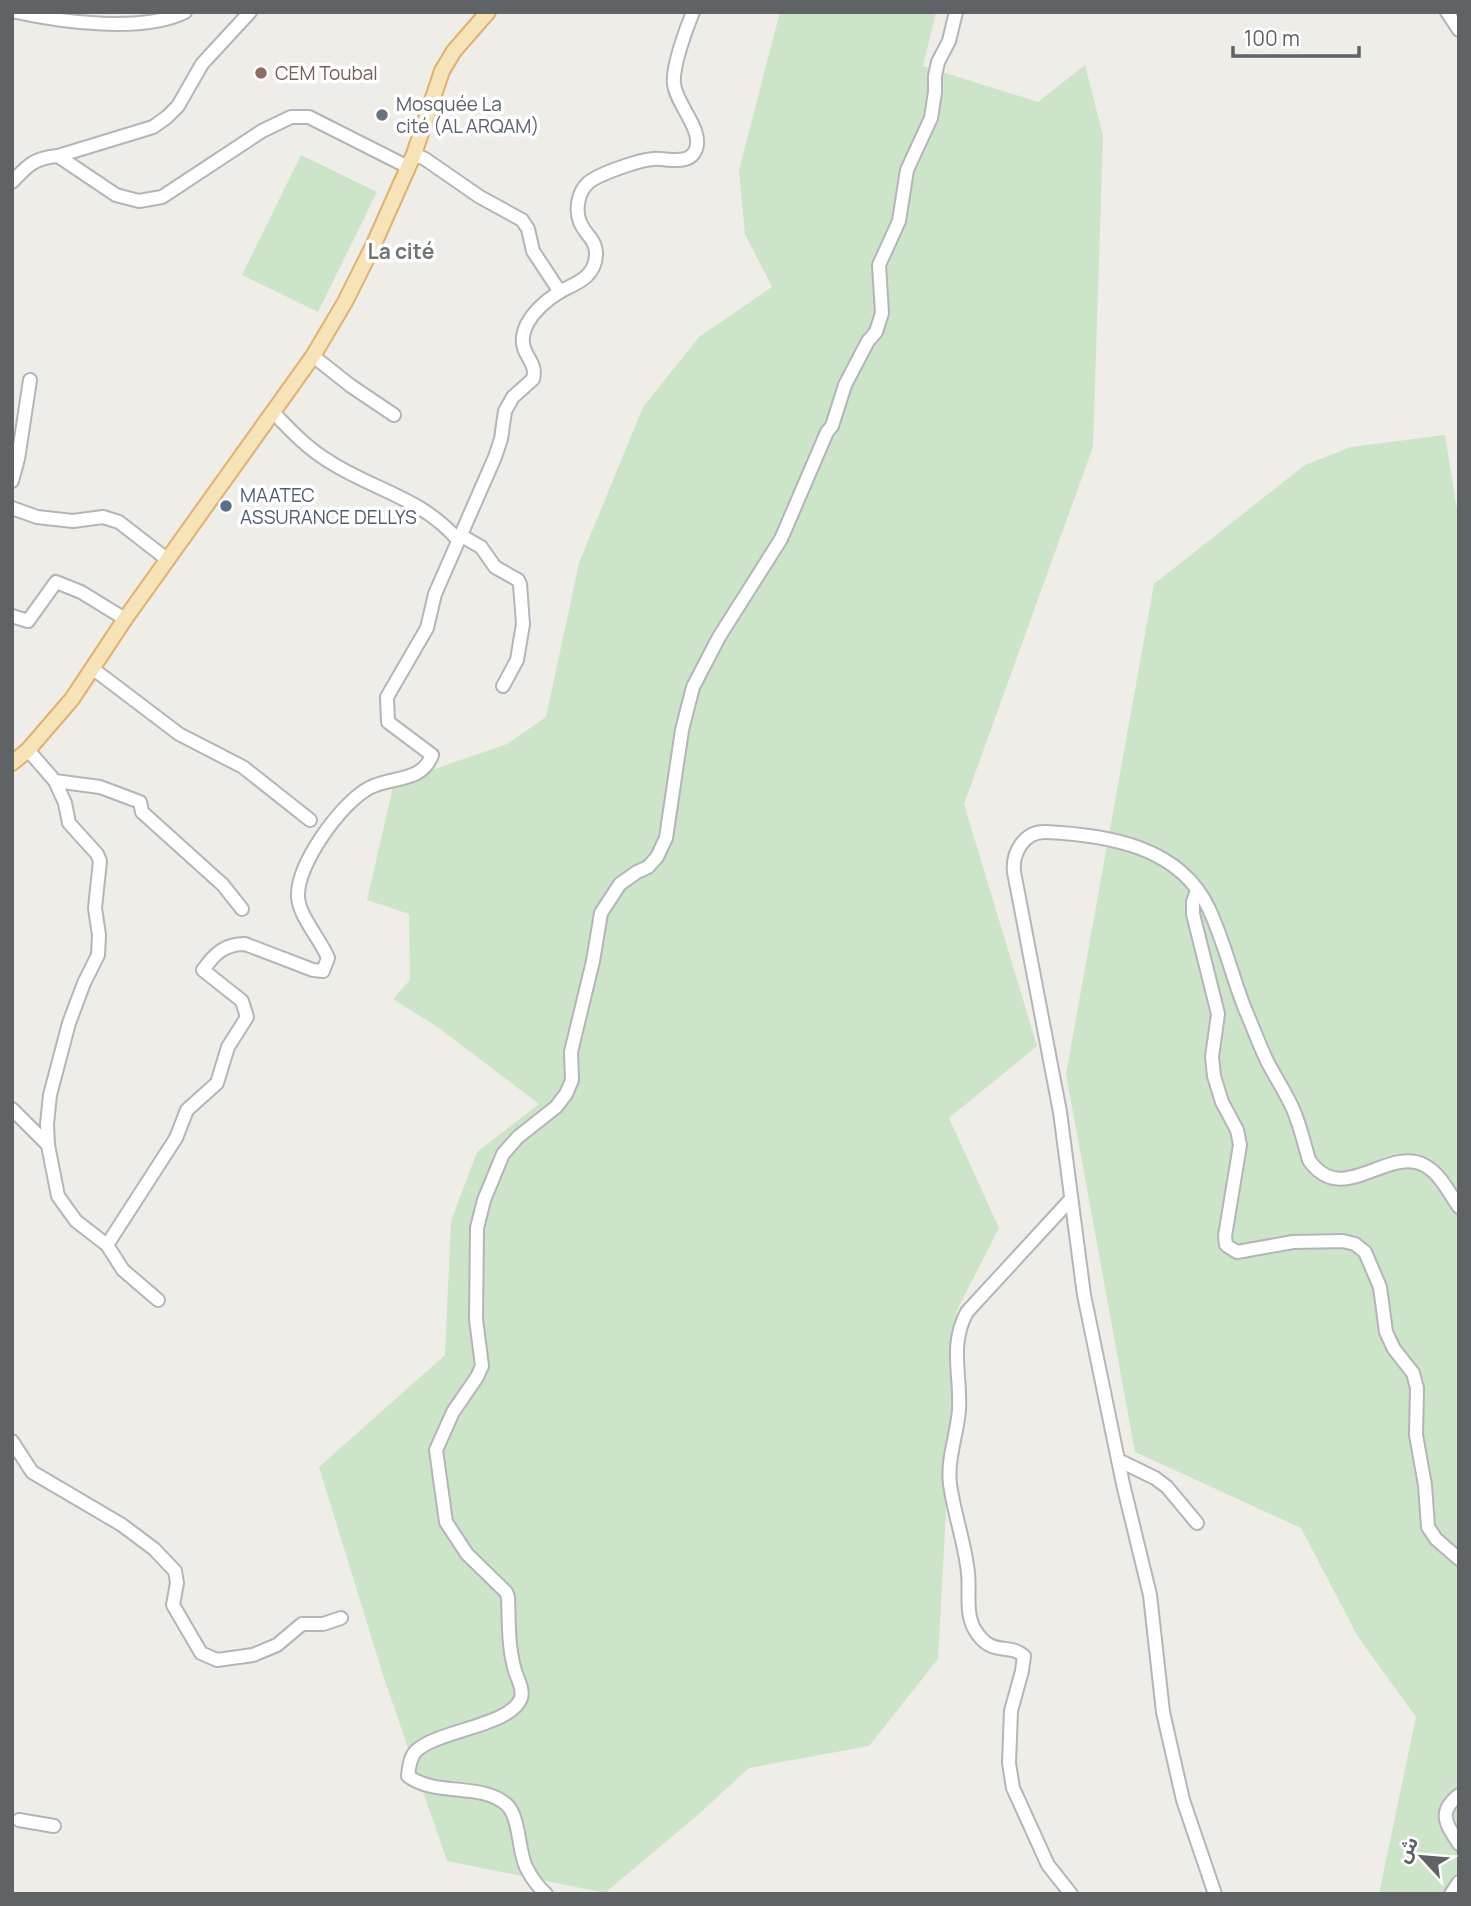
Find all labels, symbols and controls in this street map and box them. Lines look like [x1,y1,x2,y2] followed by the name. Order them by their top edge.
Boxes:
[1233,14,1359,58] scale bar
[1244,24,1300,52] text: 100 m
[275,60,378,86] place label: CEM Toubal
[253,65,269,81] marker: CEM Toubal
[396,91,539,139] place label: Mosquée La cité (AL ARQAM)
[374,107,390,123] marker: Mosquée La cité (AL ARQAM)
[368,237,434,265] district label: La cité
[240,482,417,530] place label: MAATEC ASSURANCE DELLYS
[218,498,234,514] marker: MAATEC ASSURANCE DELLYS
[1387,1822,1457,1892] north arrow
[1389,1832,1424,1867] text: ش

